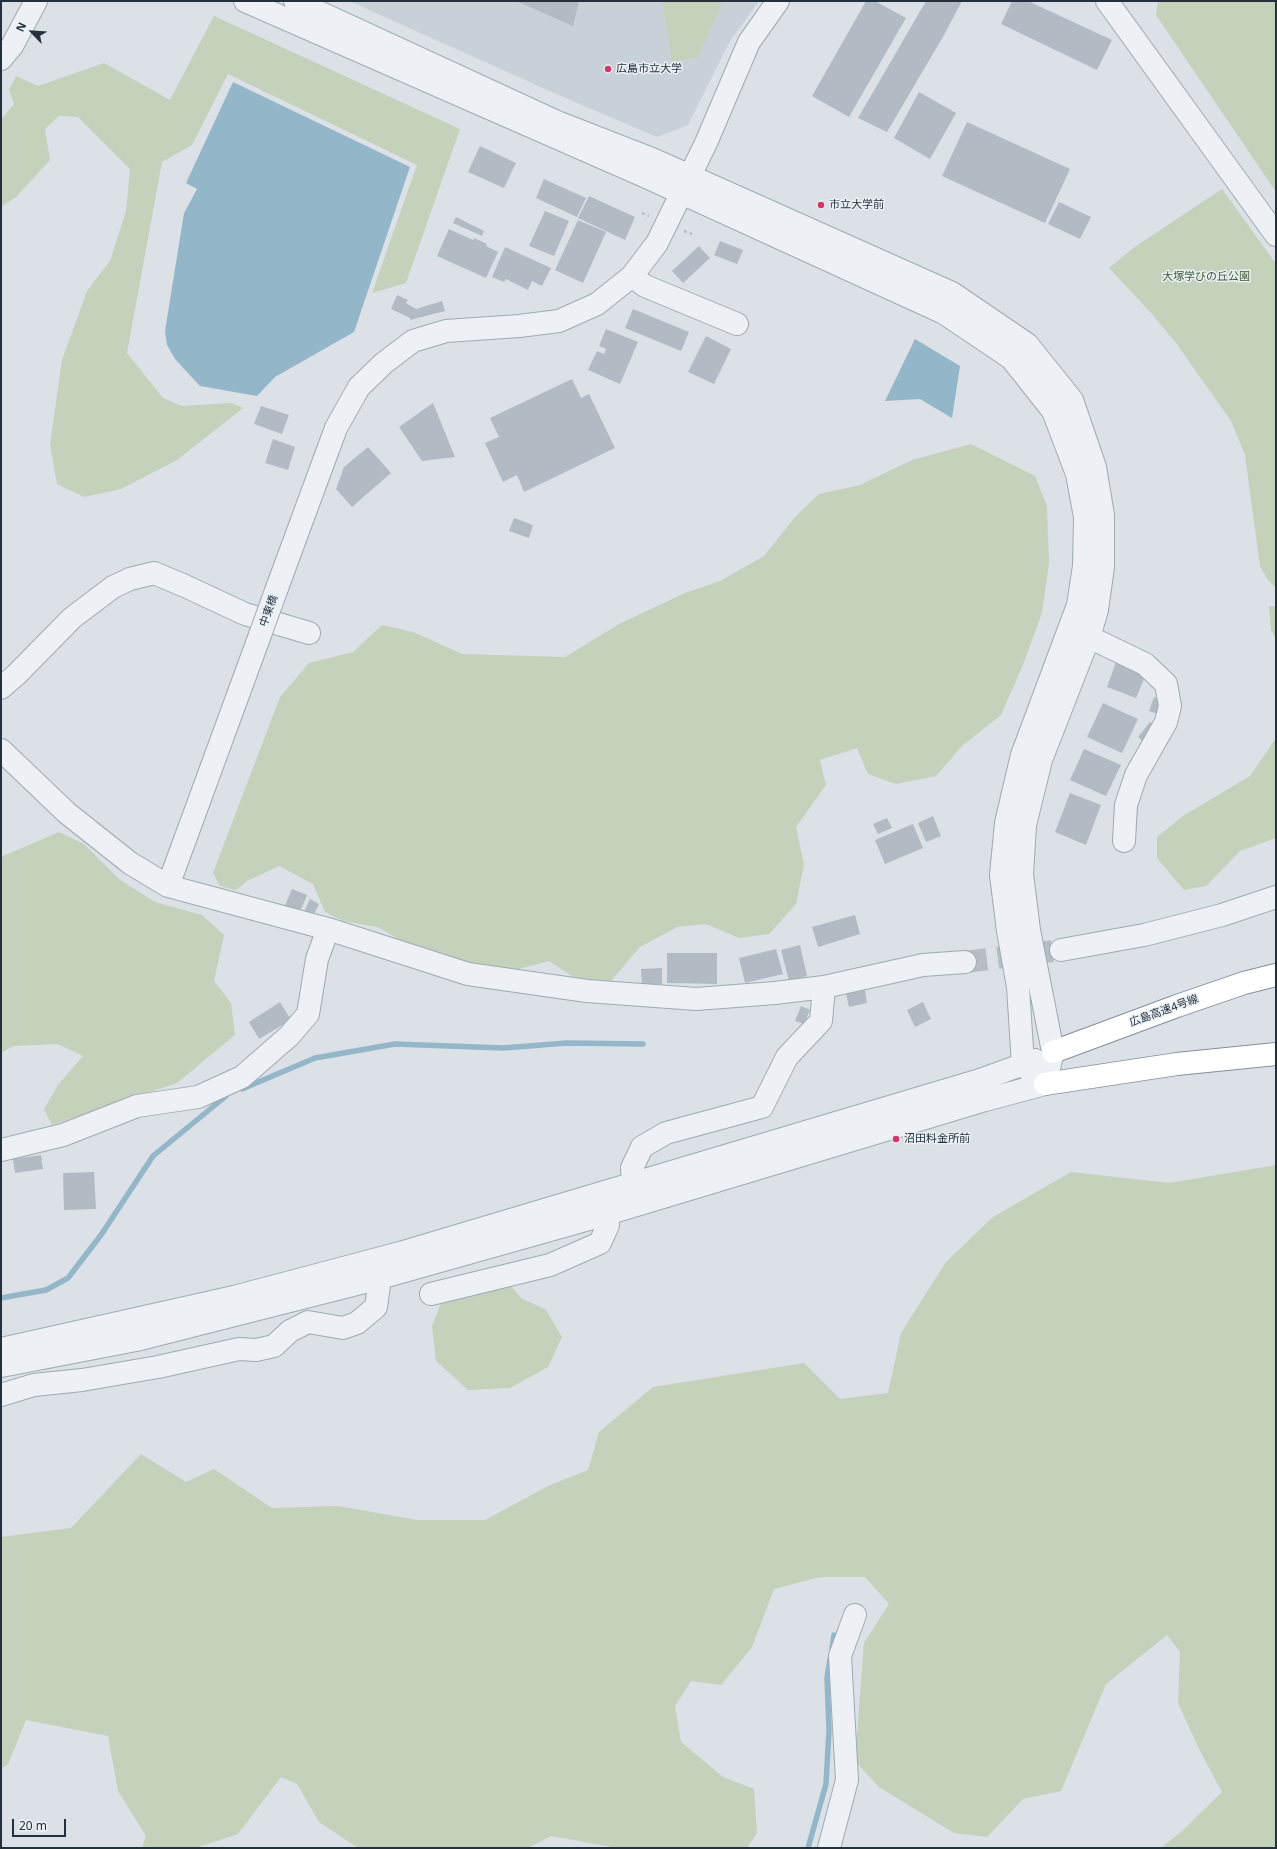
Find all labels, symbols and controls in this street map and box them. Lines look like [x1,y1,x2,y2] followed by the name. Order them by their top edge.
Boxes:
[12,12,52,52] north arrow
[12,19,29,34] text: N
[616,62,682,76] place label: 広島市立大学
[603,64,613,74] marker: 広島市立大学
[829,198,884,212] place label: 市立大学前
[816,200,826,210] marker: 市立大学前
[1162,270,1250,284] park label: 大塚学びの丘公園
[257,593,281,629] street label: 中東橋
[1128,992,1200,1030] street label: 広島高速4号線
[904,1132,970,1146] place label: 沼田料金所前
[891,1134,901,1144] marker: 沼田料金所前
[14,1811,68,1837] scale bar
[19,1817,47,1834] text: 20 m

